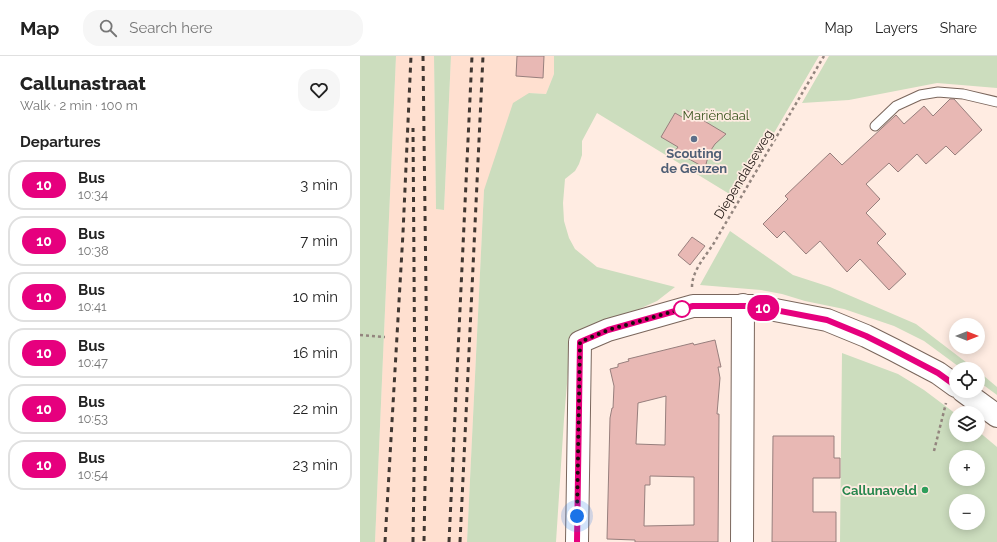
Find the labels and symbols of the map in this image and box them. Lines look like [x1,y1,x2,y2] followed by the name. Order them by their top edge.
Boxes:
[683,108,750,123] park label: Mariëndaal
[711,127,776,222] street label: Diependalseweg
[689,134,699,144] marker: Scouting de Geuzen
[661,146,727,176] place label: Scouting de Geuzen
[745,295,781,321] line badge: 10
[673,300,691,318] unlabelled marker
[949,318,985,354] north arrow
[842,483,917,498] place label: Callunaveld
[920,485,930,495] marker: Callunaveld
[567,506,587,526] your location

